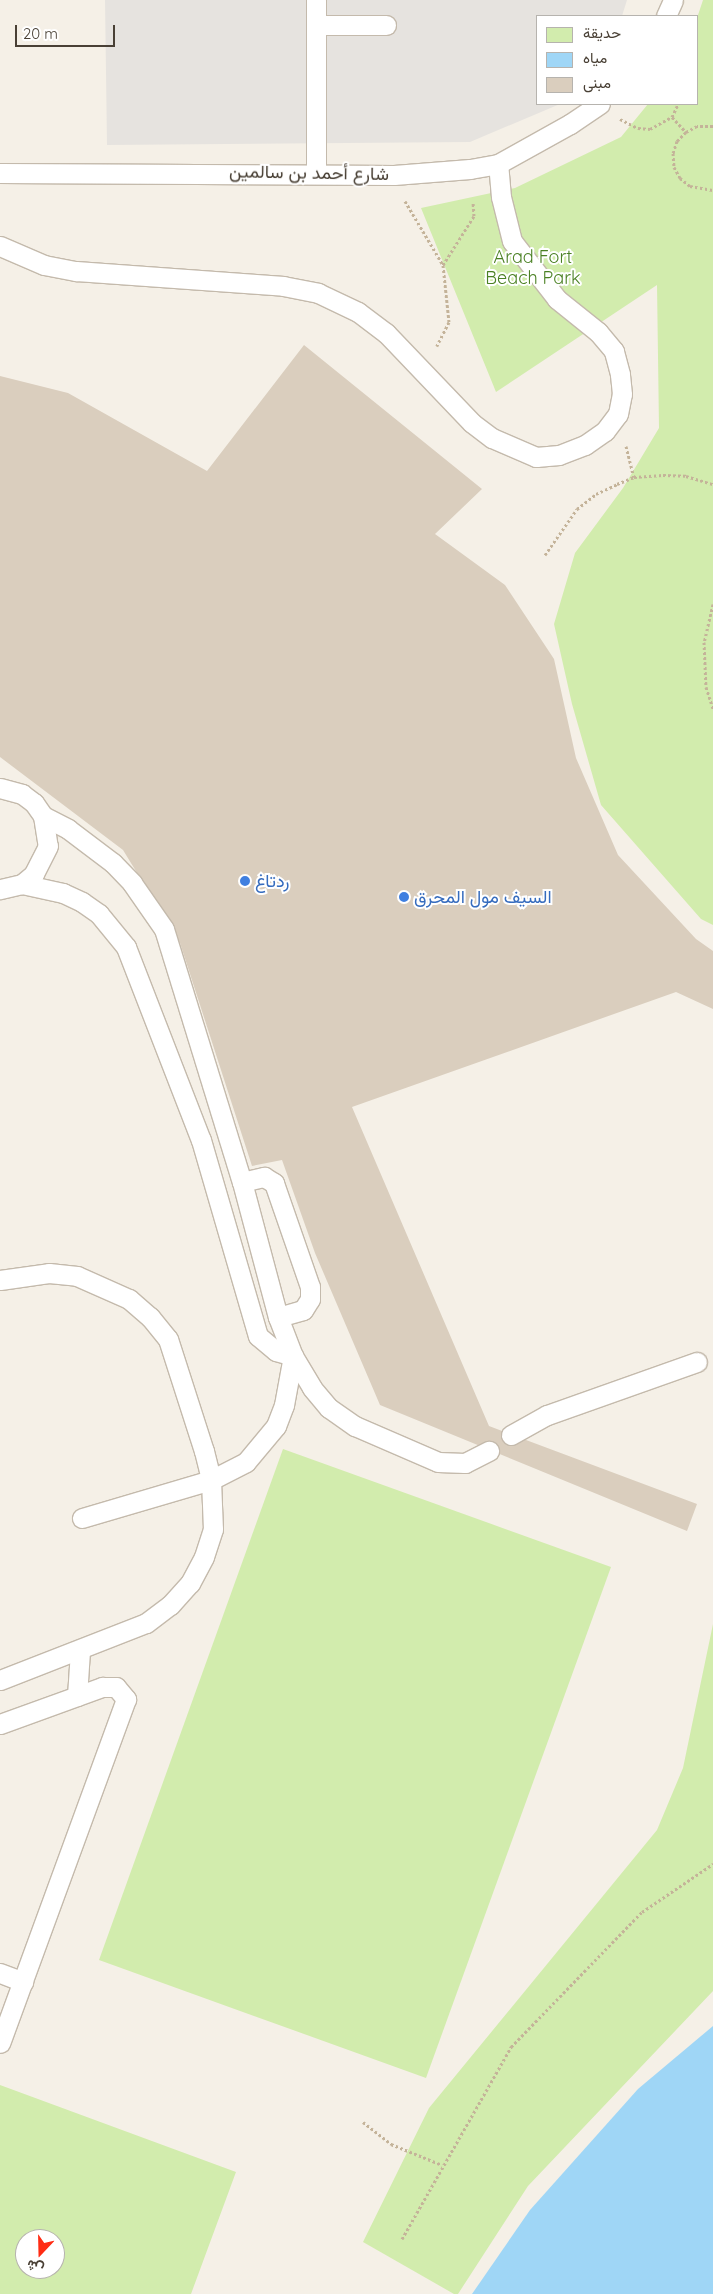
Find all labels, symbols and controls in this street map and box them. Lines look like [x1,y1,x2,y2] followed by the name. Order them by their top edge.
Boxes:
[18,15,118,47] scale bar
[536,15,698,105] legend
[583,23,621,42] text: حديقة
[23,24,58,43] text: 20 m
[583,48,607,67] text: مياه
[583,73,611,92] text: مبنى
[229,161,389,185] street label: شارع أحمد بن سالمين
[485,247,581,290] park label: Arad Fort Beach Park
[255,870,289,892] place label: ردتاغ
[239,875,251,887] marker: ردتاغ
[414,886,552,908] place label: السيف مول المحرق
[398,891,410,903] marker: السيف مول المحرق
[15,2229,65,2279] north arrow
[24,2256,46,2278] text: ش

